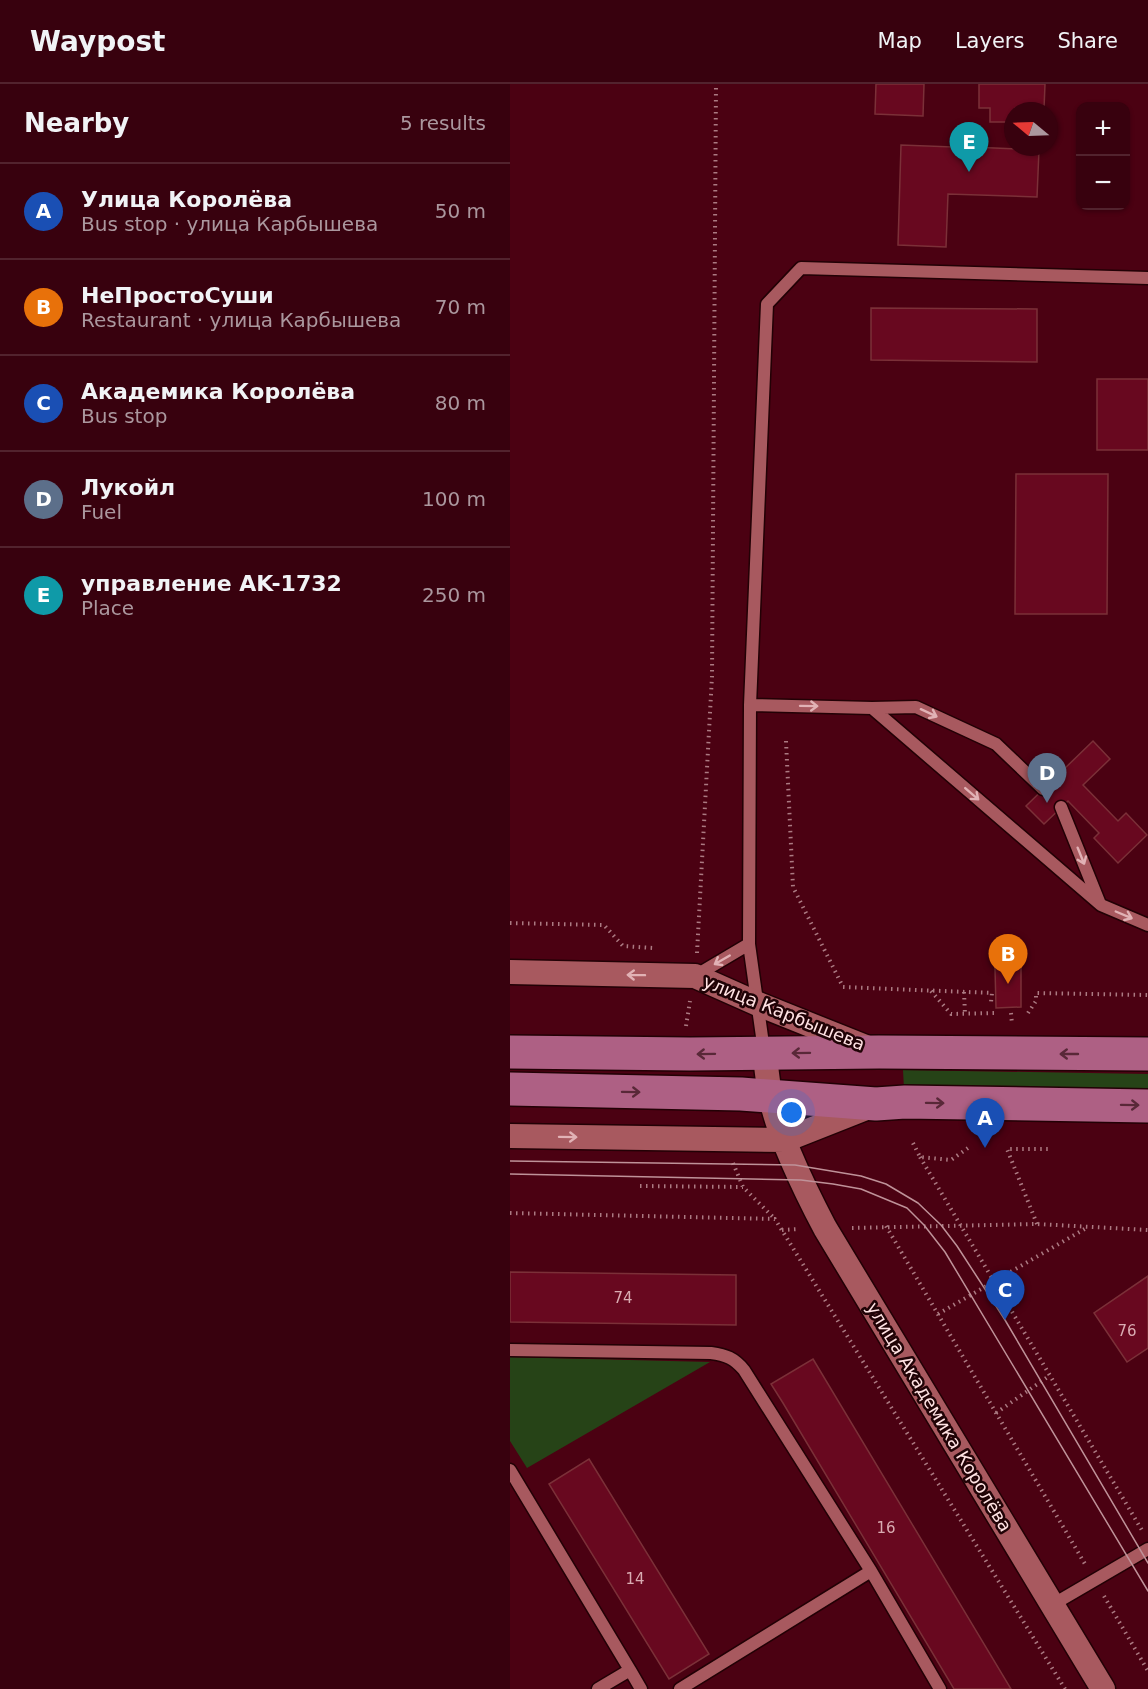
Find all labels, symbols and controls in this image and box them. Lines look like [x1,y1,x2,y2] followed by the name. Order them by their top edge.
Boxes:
[30,25,166,58] text: Waypost
[878,29,922,53] text: Map
[955,29,1024,53] text: Layers
[1057,29,1118,53] text: Share
[1004,102,1058,156] north arrow
[1076,102,1130,210] map controls
[1076,102,1130,156] button: +
[24,108,129,138] text: Nearby
[400,111,486,135] text: 5 results
[950,122,988,172] pin: E
[1076,156,1130,210] button: −
[81,187,292,212] text: Улица Королёва
[36,199,51,223] text: A
[435,199,486,223] text: 50 m
[81,212,378,236] text: Bus stop · улица Карбышева
[81,283,274,308] text: НеПростоСуши
[36,295,51,319] text: B
[435,295,486,319] text: 70 m
[81,308,401,332] text: Restaurant · улица Карбышева
[81,379,355,404] text: Академика Королёва
[36,391,51,415] text: C
[435,391,486,415] text: 80 m
[81,404,167,428] text: Bus stop
[81,475,175,500] text: Лукойл
[35,487,52,511] text: D
[422,487,486,511] text: 100 m
[81,500,122,524] text: Fuel
[81,571,342,596] text: управление AK-1732
[37,583,50,607] text: E
[422,583,486,607] text: 250 m
[81,596,134,620] text: Place
[798,701,818,712] one-way arrow
[920,708,938,719] one-way arrow
[1028,754,1066,803] pin: D
[964,787,979,801] one-way arrow
[1076,846,1087,865] one-way arrow
[1114,910,1132,921] one-way arrow
[988,934,1028,984] pin: B
[714,954,731,966] one-way arrow
[627,969,647,980] one-way arrow
[700,970,868,1055] street label: улица Карбышева
[791,1047,811,1059] one-way arrow
[697,1048,717,1060] one-way arrow
[1059,1048,1079,1060] one-way arrow
[621,1086,641,1097] one-way arrow
[924,1097,944,1109] one-way arrow
[777,1098,806,1127] your location
[966,1098,1004,1148] pin: A
[1119,1099,1139,1111] one-way arrow
[558,1131,578,1142] one-way arrow
[986,1270,1024,1320] pin: C
[613,1289,633,1307] house number: 74
[862,1298,1016,1535] street label: улица Академика Королёва
[1117,1322,1137,1340] house number: 76
[876,1519,896,1537] house number: 16
[625,1570,645,1588] house number: 14

